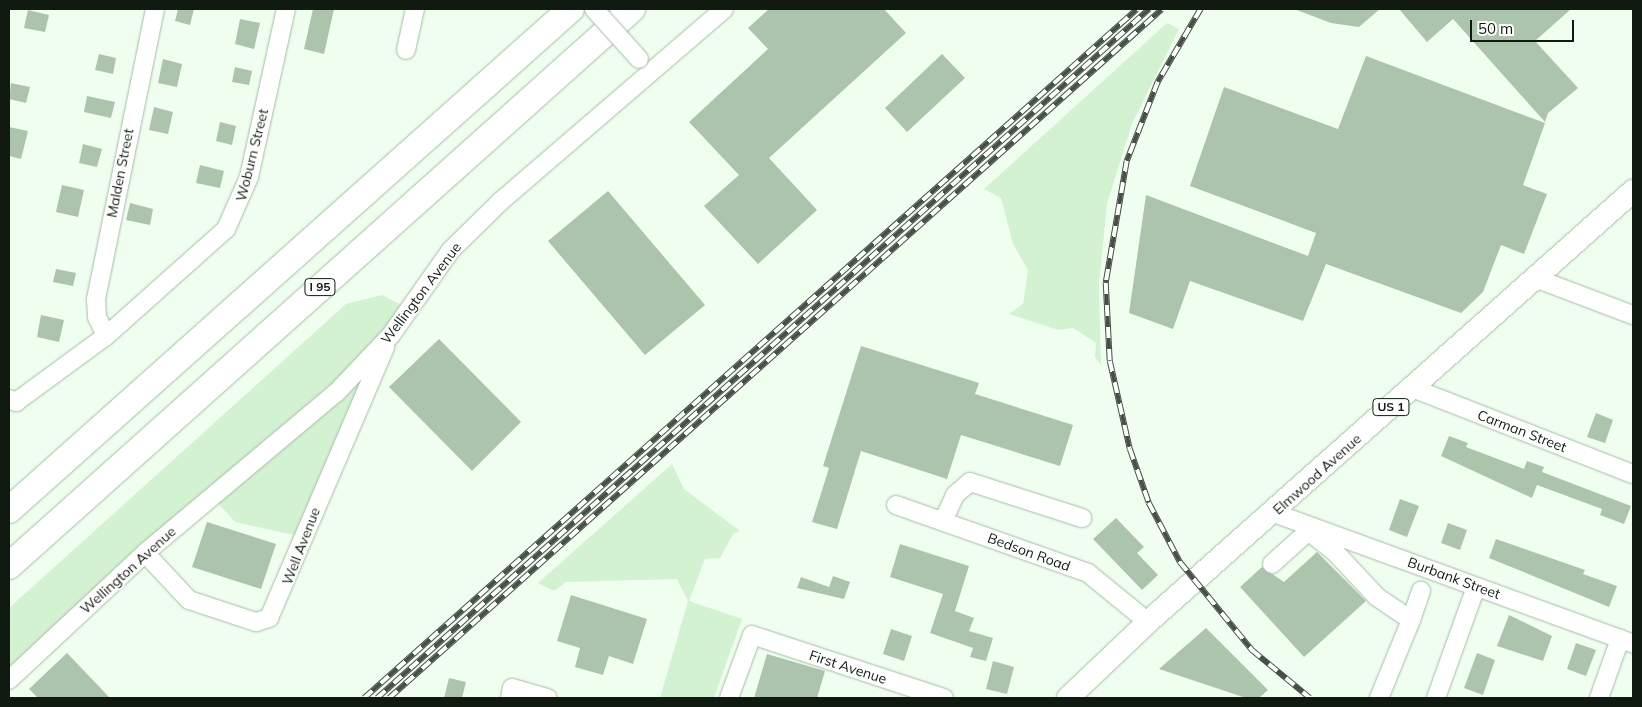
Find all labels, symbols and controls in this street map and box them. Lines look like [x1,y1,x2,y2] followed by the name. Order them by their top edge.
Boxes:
[1472,10,1576,42] scale bar
[1478,19,1513,38] text: 50 m
[232,107,272,203] street label: Woburn Street
[103,127,137,219] street label: Malden Street
[377,239,465,347] street label: Wellington Avenue
[304,278,336,296] road number: I 95
[1372,398,1410,417] road number: US 1
[1475,406,1569,456] street label: Carman Street
[1270,430,1364,518] street label: Elmwood Avenue
[279,505,323,587] street label: Well Avenue
[77,523,179,617] street label: Wellington Avenue
[985,529,1073,575] street label: Bedson Road
[1405,553,1503,603] street label: Burbank Street
[807,647,889,687] street label: First Avenue

